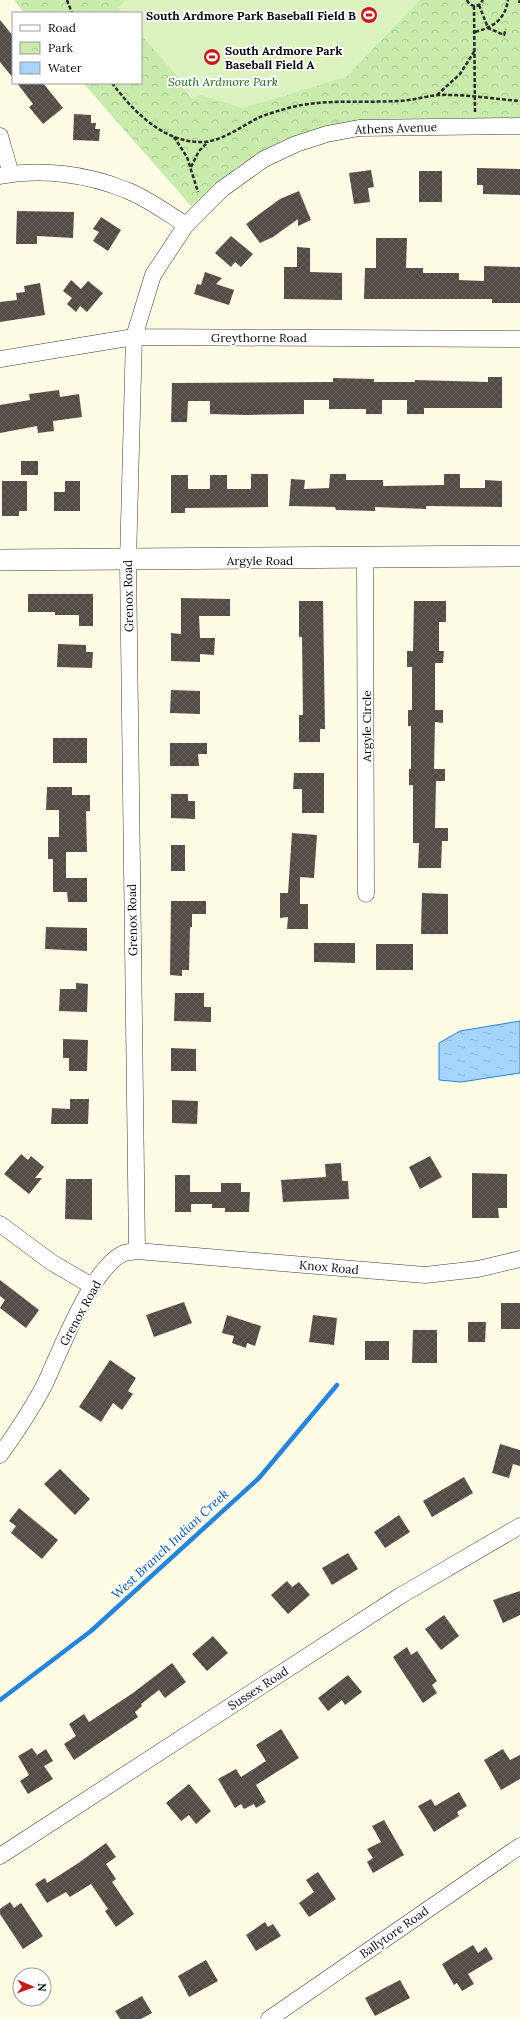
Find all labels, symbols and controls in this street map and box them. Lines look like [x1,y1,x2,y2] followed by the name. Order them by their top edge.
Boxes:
[359,5,379,25] sports icon: South Ardmore Park Baseball Field B
[146,8,356,23] place label: South Ardmore Park Baseball Field B
[12,12,142,84] legend
[48,20,76,35] text: Road
[48,40,74,55] text: Park
[225,43,342,72] place label: South Ardmore Park Baseball Field A
[202,47,222,67] sports icon: South Ardmore Park Baseball Field A
[48,60,83,75] text: Water
[168,74,278,89] park label: South Ardmore Park
[354,119,438,137] street label: Athens Avenue
[211,330,307,345] street label: Greythorne Road
[226,553,293,568] street label: Argyle Road
[120,560,136,632] street label: Grenox Road
[359,690,374,763] street label: Argyle Circle
[124,884,140,956] street label: Grenox Road
[299,1257,359,1277] street label: Knox Road
[56,1278,104,1348] street label: Grenox Road
[108,1485,232,1603] water label: West Branch Indian Creek
[225,1663,291,1713] street label: Sussex Road
[357,1903,431,1961] street label: Ballytore Road
[12,1967,52,2007] north arrow
[35,1983,49,1992] text: N

